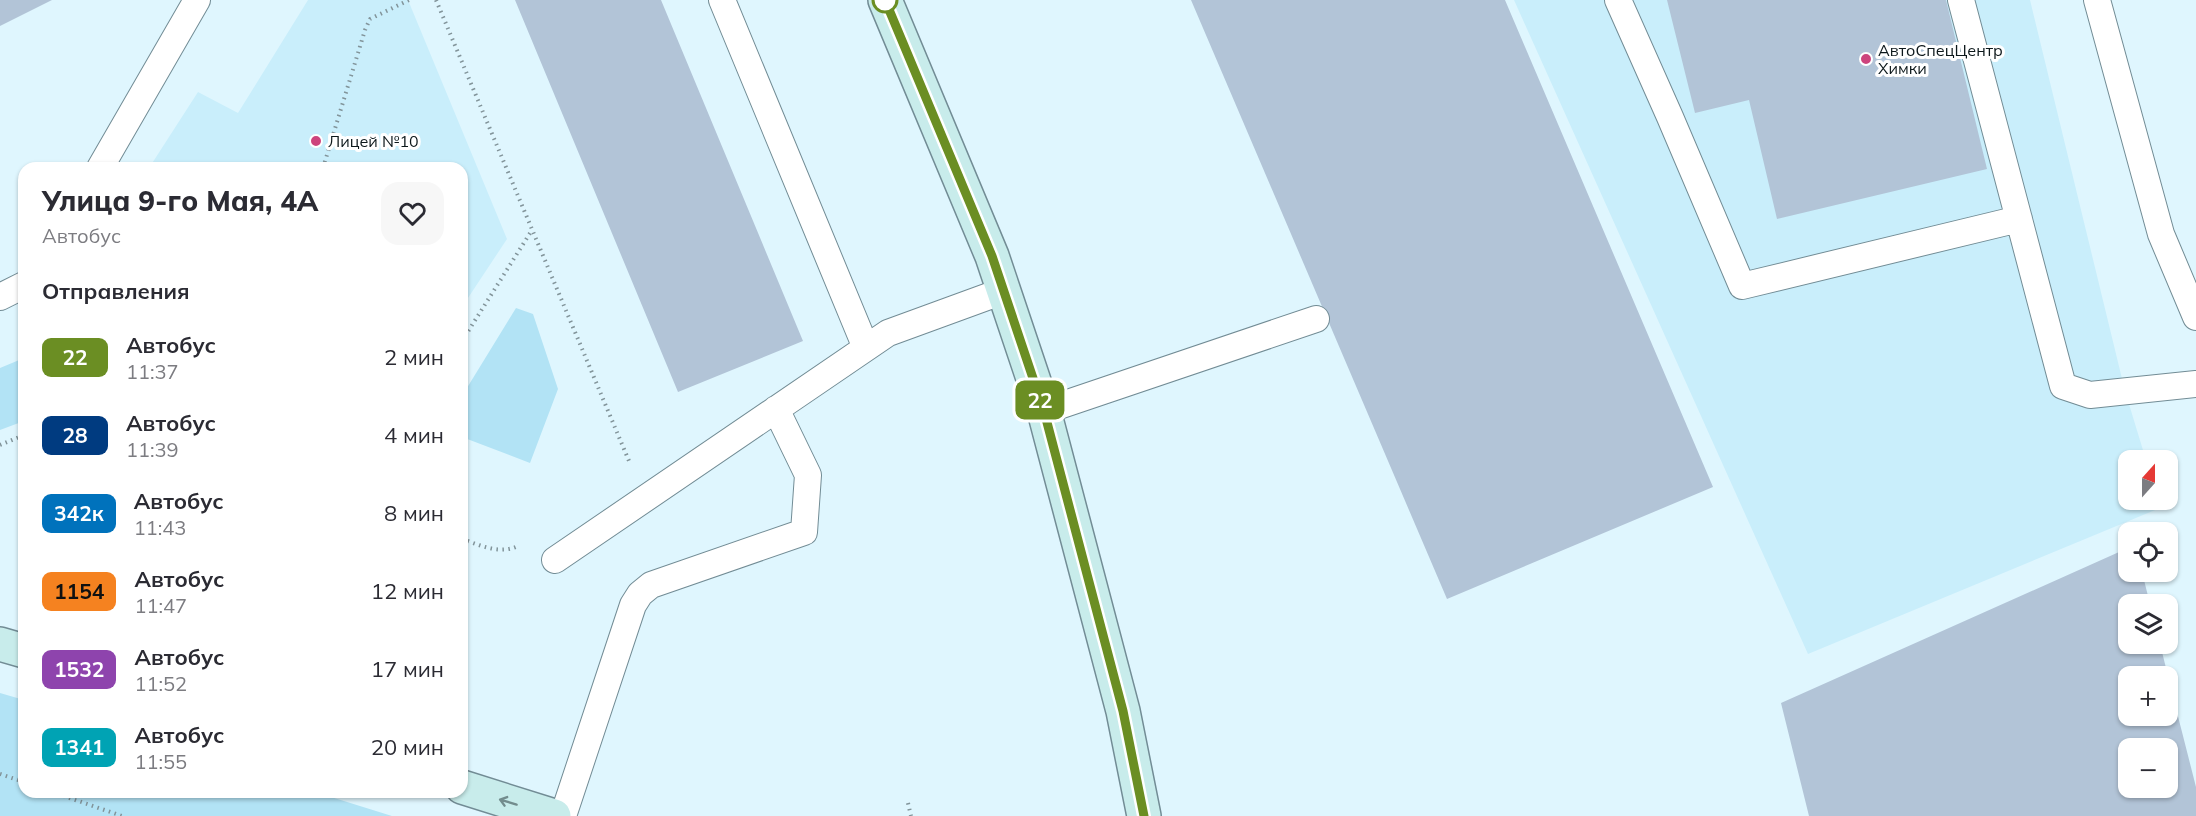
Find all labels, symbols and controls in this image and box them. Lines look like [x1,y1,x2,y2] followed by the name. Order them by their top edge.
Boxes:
[872,0,898,13] unlabelled marker
[1878,40,2003,78] place label: АвтоСпецЦентр Химки
[1859,52,1873,66] marker: АвтоСпецЦентр Химки
[328,131,419,151] place label: Лицей №10
[309,134,323,148] marker: Лицей №10
[381,182,444,245] button: heart
[42,183,318,218] text: Улица 9-го Мая, 4А
[42,223,121,248] text: Автобус
[42,277,190,305] text: Отправления
[126,331,216,359] text: Автобус
[384,343,444,371] text: 2 мин
[62,344,88,370] text: 22
[126,359,179,384] text: 11:37
[1013,380,1067,420] line badge: 22
[1027,387,1053,413] text: 22
[126,409,216,437] text: Автобус
[384,421,444,449] text: 4 мин
[62,422,88,448] text: 28
[126,437,179,462] text: 11:39
[2118,450,2178,510] north arrow
[2118,450,2178,798] map controls
[134,487,224,515] text: Автобус
[384,499,444,527] text: 8 мин
[54,500,104,526] text: 342к
[134,515,186,540] text: 11:43
[2118,522,2178,582] button: locate
[134,565,224,593] text: Автобус
[371,577,444,605] text: 12 мин
[54,578,104,604] text: 1154
[134,593,187,618] text: 11:47
[2118,594,2178,654] button: layers
[134,643,224,671] text: Автобус
[371,655,444,683] text: 17 мин
[54,656,104,682] text: 1532
[2118,666,2178,726] button: +
[134,671,187,696] text: 11:52
[134,721,224,749] text: Автобус
[371,733,444,761] text: 20 мин
[54,734,104,760] text: 1341
[2118,738,2178,798] button: −
[134,749,187,774] text: 11:55
[499,796,518,807] one-way arrow

